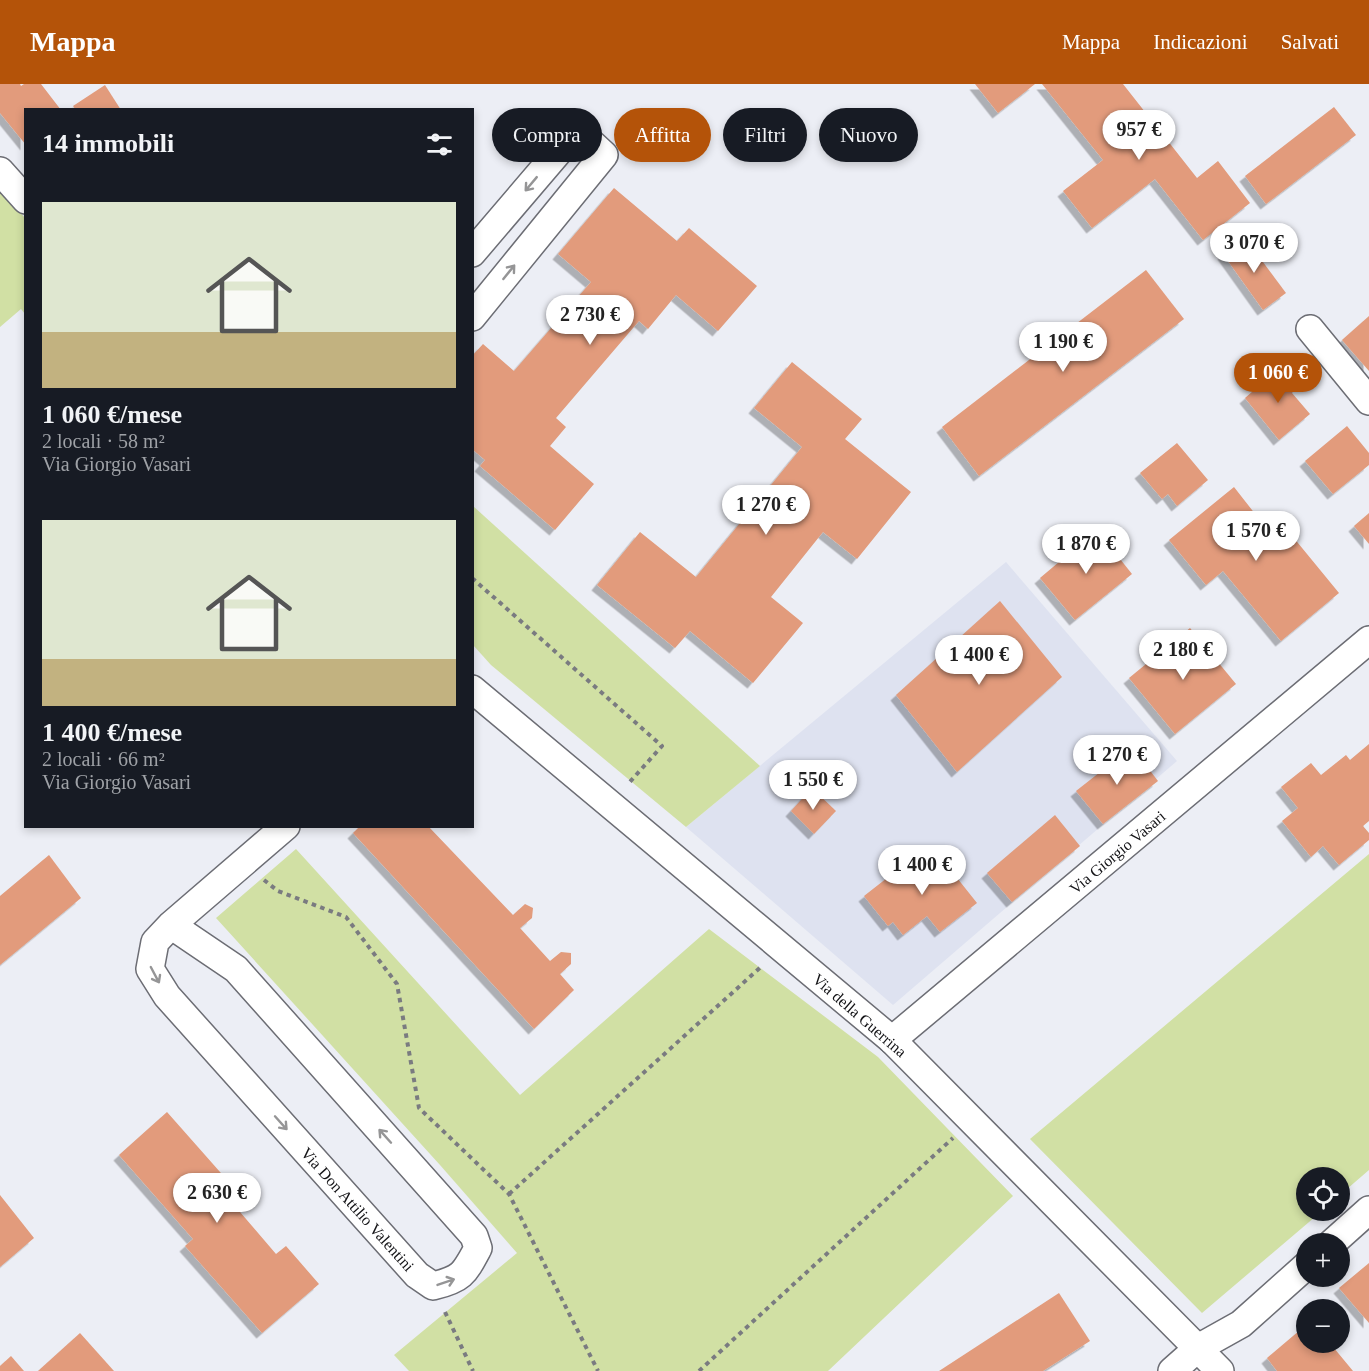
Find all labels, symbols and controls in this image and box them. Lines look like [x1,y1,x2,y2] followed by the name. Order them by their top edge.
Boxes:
[30,26,116,57] text: Mappa
[1062,30,1120,54] text: Mappa
[1153,30,1248,54] text: Indicazioni
[1281,30,1339,54] text: Salvati
[492,108,602,162] chip: Compra
[614,108,711,162] chip: Affitta
[723,108,807,162] chip: Filtri
[819,108,918,162] chip: Nuovo
[1097,110,1181,161] pin: 957 €
[1117,118,1162,140] text: 957 €
[423,128,456,161] icon: filters
[42,129,174,158] text: 14 immobili
[524,176,538,191] one-way arrow
[1199,223,1309,274] pin: 3 070 €
[1224,231,1284,253] text: 3 070 €
[195,241,303,349] icon: home
[503,264,516,280] one-way arrow
[535,295,645,346] pin: 2 730 €
[560,303,620,325] text: 2 730 €
[1008,322,1118,373] pin: 1 190 €
[1033,330,1093,352] text: 1 190 €
[1223,353,1333,404] pin: 1 060 €
[1248,361,1308,383] text: 1 060 €
[42,400,182,429] text: 1 060 €/mese
[42,430,165,452] text: 2 locali · 58 m²
[42,453,191,475] text: Via Giorgio Vasari
[711,485,821,536] pin: 1 270 €
[736,493,796,515] text: 1 270 €
[1201,511,1311,562] pin: 1 570 €
[1226,519,1286,541] text: 1 570 €
[1031,524,1141,575] pin: 1 870 €
[1056,532,1116,554] text: 1 870 €
[195,559,303,667] icon: home
[1128,630,1238,681] pin: 2 180 €
[924,635,1034,686] pin: 1 400 €
[1153,638,1213,660] text: 2 180 €
[949,643,1009,665] text: 1 400 €
[42,718,182,747] text: 1 400 €/mese
[1062,735,1172,786] pin: 1 270 €
[1087,743,1147,765] text: 1 270 €
[42,748,165,770] text: 2 locali · 66 m²
[758,760,868,811] pin: 1 550 €
[783,768,843,790] text: 1 550 €
[42,771,191,793] text: Via Giorgio Vasari
[1066,807,1170,898] street label: Via Giorgio Vasari
[867,845,977,896] pin: 1 400 €
[892,853,952,875] text: 1 400 €
[150,966,162,984] one-way arrow
[810,970,910,1061] street label: Via della Guerrina
[274,1115,288,1130] one-way arrow
[378,1129,392,1144] one-way arrow
[298,1144,418,1275] street label: Via Don Attilio Valentini
[1296,1167,1350,1353] map controls
[1296,1167,1350,1221] button: locate
[162,1173,272,1224] pin: 2 630 €
[187,1181,247,1203] text: 2 630 €
[1296,1233,1350,1287] button: +
[436,1276,455,1287] one-way arrow
[1296,1299,1350,1353] button: −

